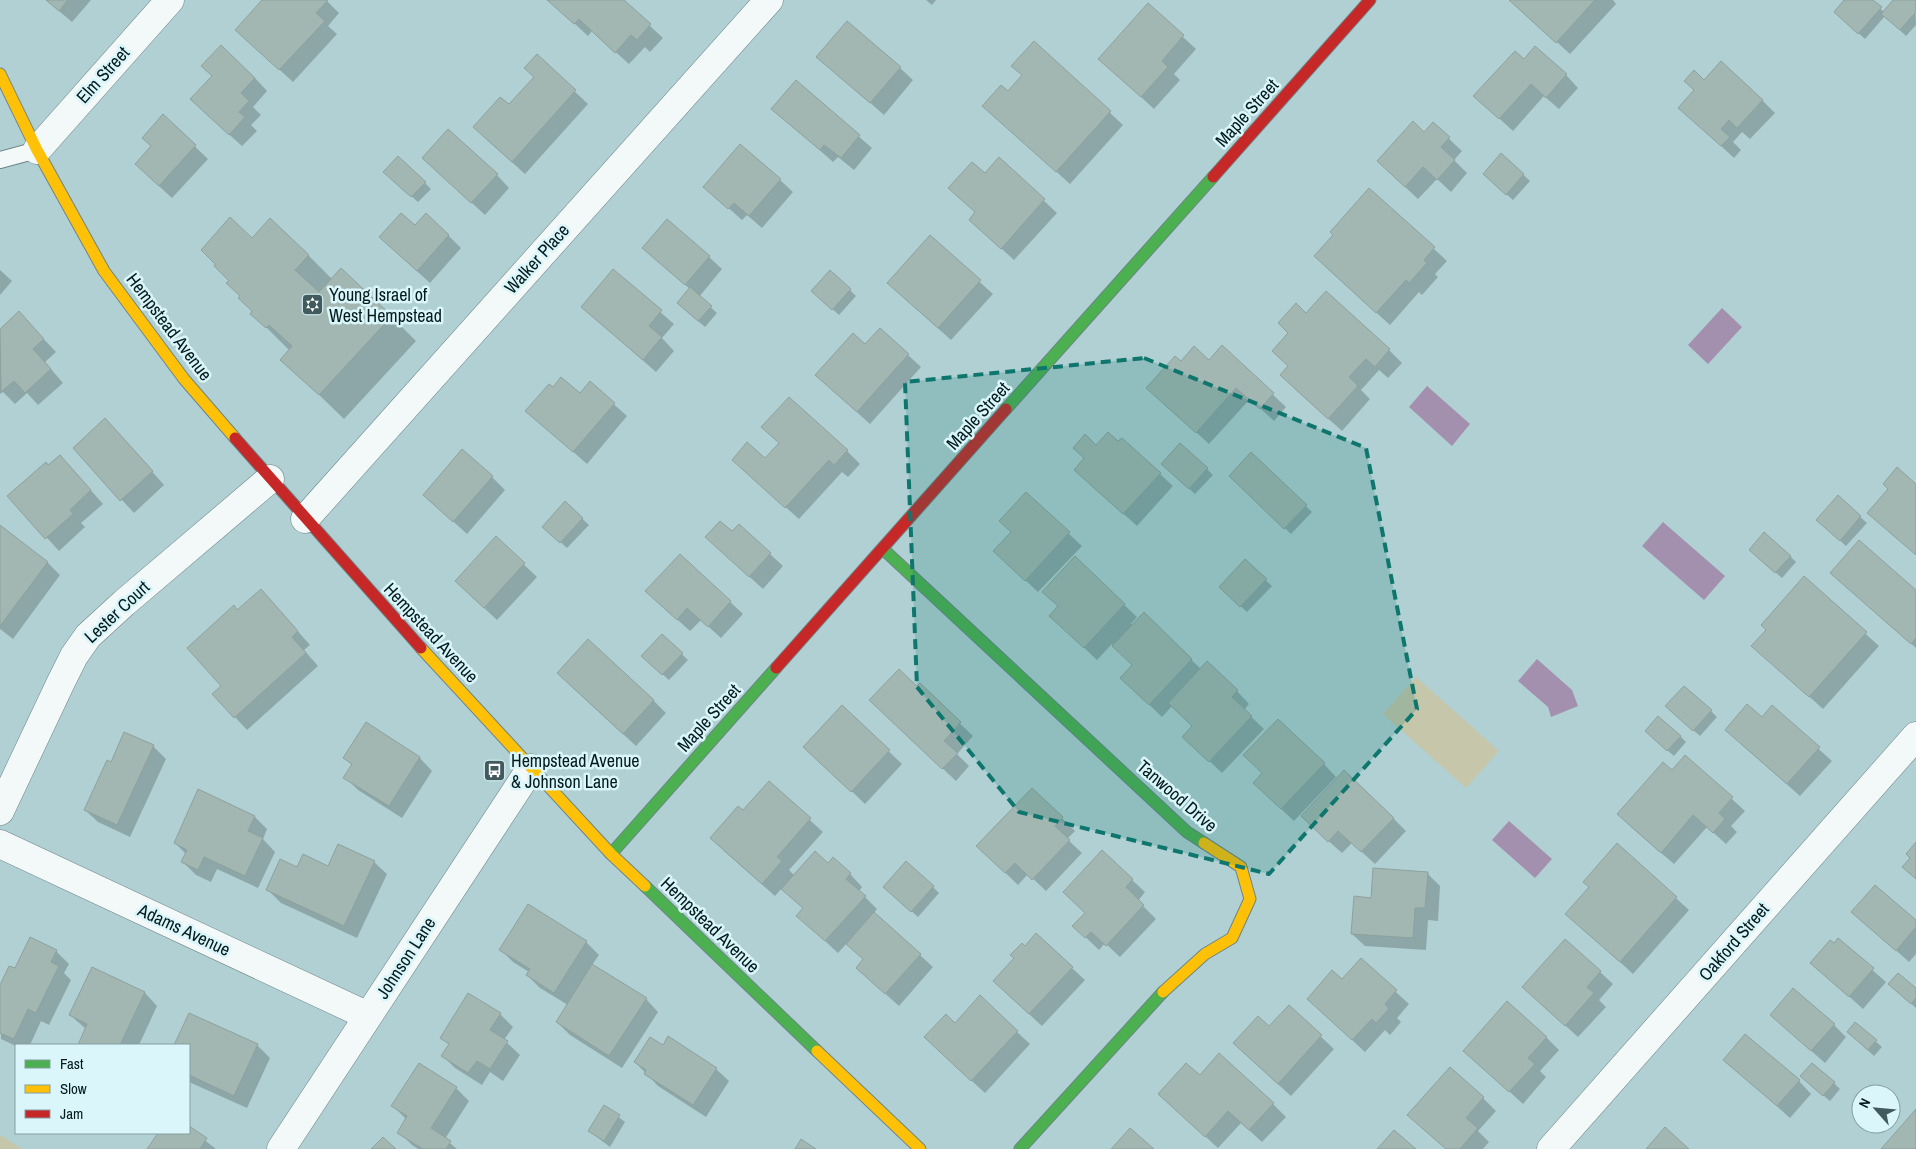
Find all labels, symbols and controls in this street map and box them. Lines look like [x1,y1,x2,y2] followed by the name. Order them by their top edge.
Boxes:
[70,41,135,109] street label: Elm Street
[1209,73,1284,152] street label: Maple Street
[498,218,575,299] street label: Walker Place
[121,268,218,386] street label: Hempstead Avenue
[329,282,442,328] place label: Young Israel of West Hempstead
[301,293,325,317] synagogue icon: Young Israel of West Hempstead
[940,376,1015,455] street label: Maple Street
[78,575,155,648] street label: Lester Court
[378,577,484,688] street label: Hempstead Avenue
[671,678,746,757] street label: Maple Street
[511,748,640,794] place label: Hempstead Avenue & Johnson Lane
[1132,754,1223,837] street label: Tanwood Drive
[483,759,507,783] bus stop icon: Hempstead Avenue & Johnson Lane
[655,871,765,978] street label: Hempstead Avenue
[133,897,234,962] street label: Adams Avenue
[1693,897,1775,986] street label: Oakford Street
[370,912,441,1003] street label: Johnson Lane
[15,1044,190,1134] legend
[60,1053,84,1074] text: Fast
[60,1078,87,1099] text: Slow
[1851,1084,1901,1134] north arrow
[1855,1095,1874,1111] text: N
[60,1103,83,1124] text: Jam

